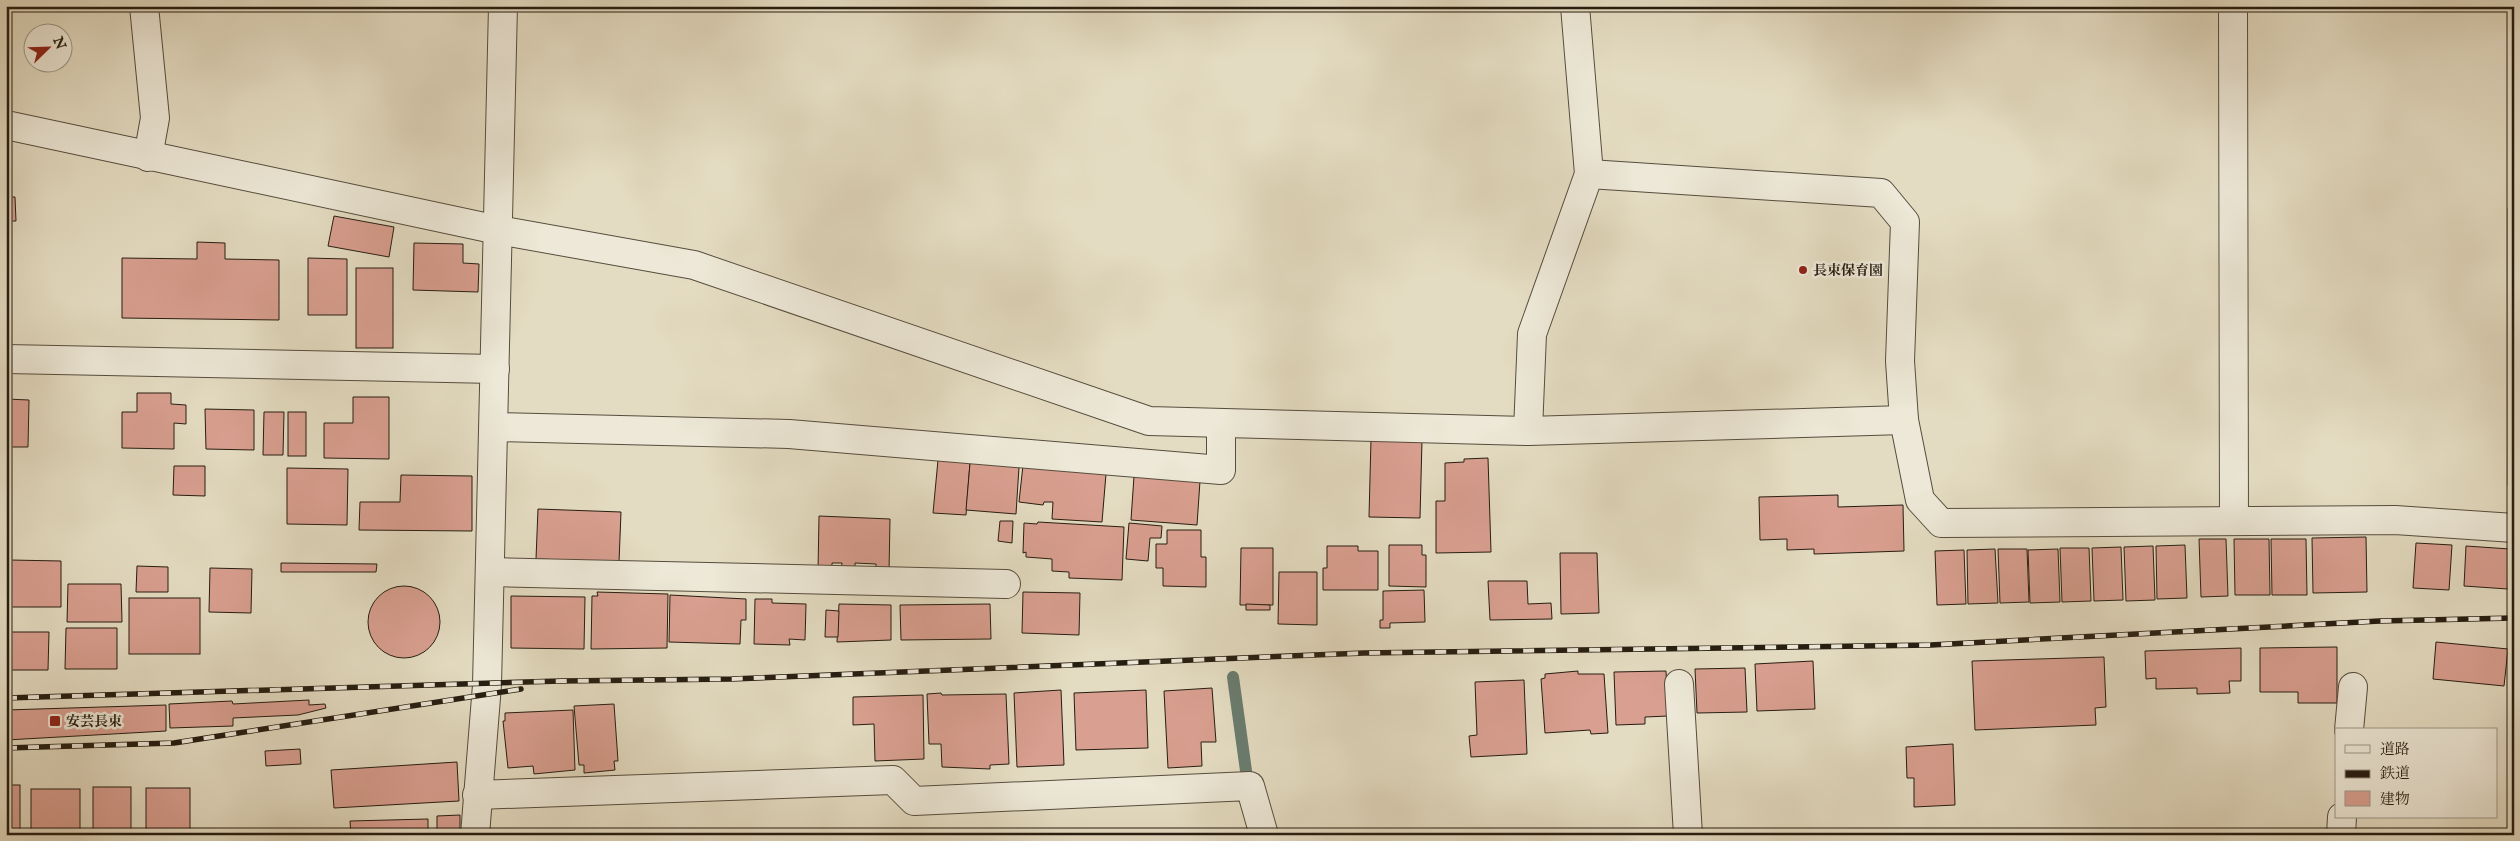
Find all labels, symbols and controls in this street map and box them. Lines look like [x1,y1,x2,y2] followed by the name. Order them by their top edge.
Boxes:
[22,22,72,72] north arrow
[48,33,70,52] text: N
[1813,262,1883,280] place label: 長束保育園
[1797,264,1809,276] marker: 長束保育園
[66,713,122,731] place label: 安芸長束
[48,714,62,728] marker: 安芸長束
[2335,728,2498,818] legend
[2380,740,2410,759] text: 道路
[2380,764,2410,783] text: 鉄道
[2380,790,2410,809] text: 建物

